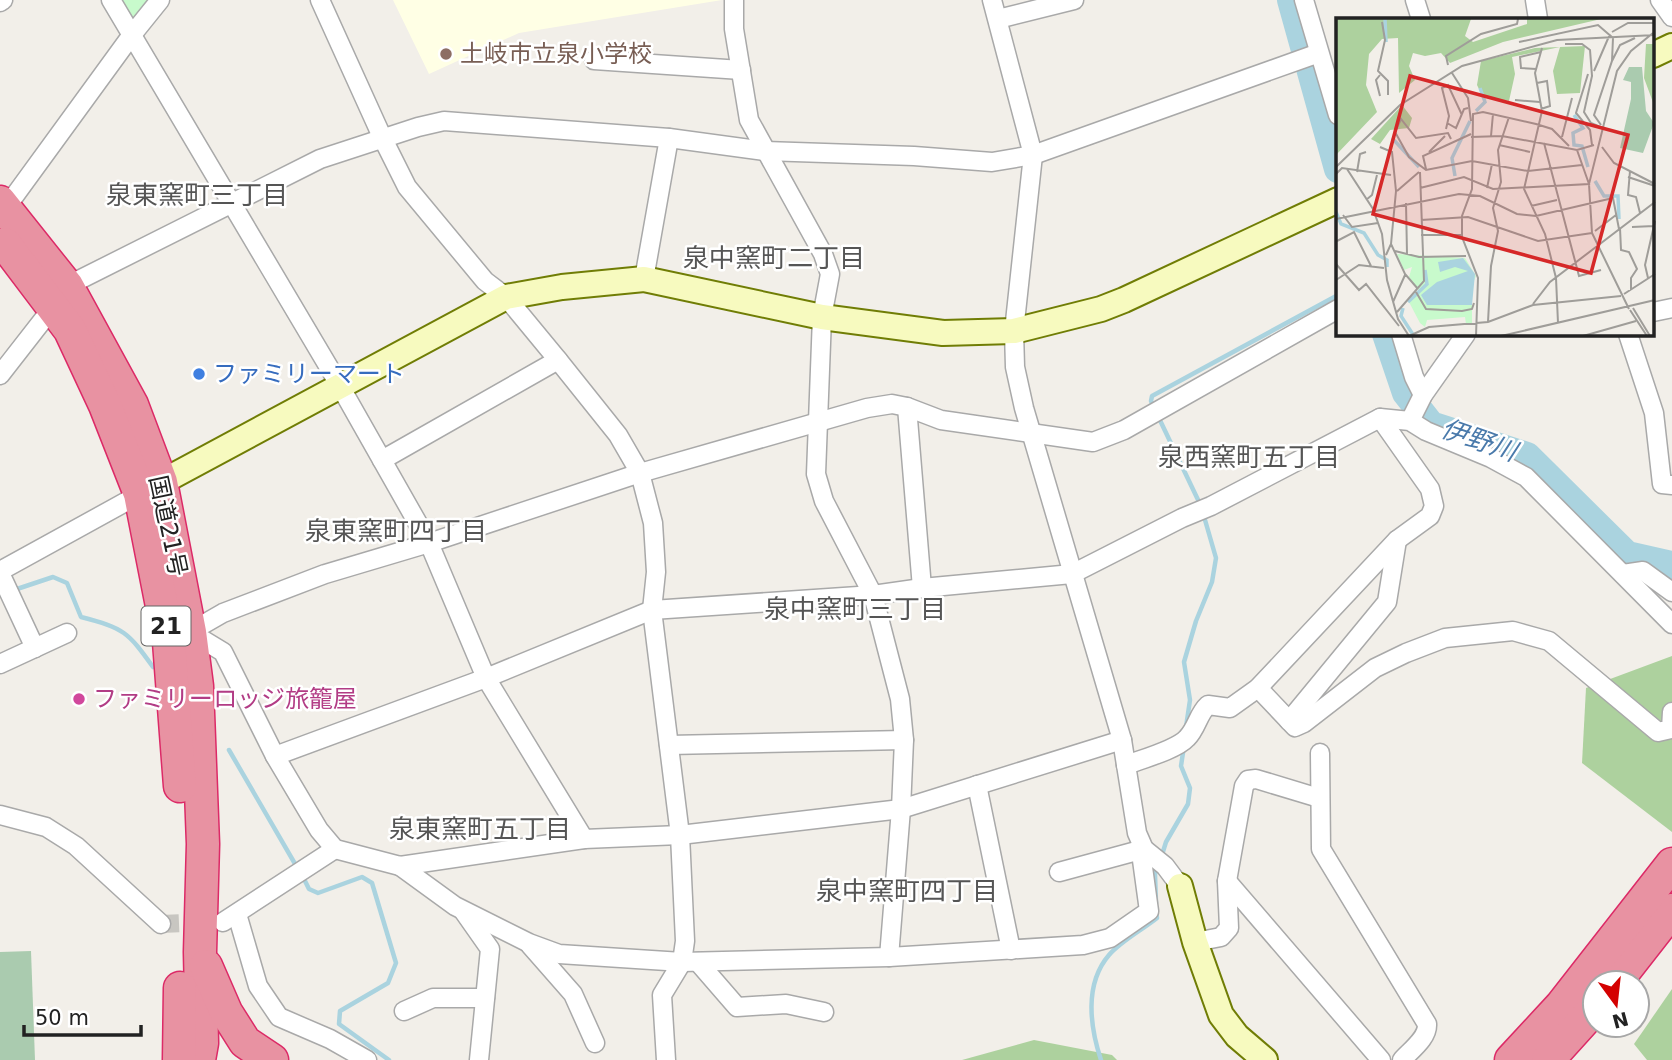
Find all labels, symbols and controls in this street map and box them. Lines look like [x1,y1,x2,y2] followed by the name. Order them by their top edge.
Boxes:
[1336,18,1654,336] inset map
[460,40,652,68] place label: 土岐市立泉小学校
[438,46,454,62] marker: 土岐市立泉小学校
[106,180,288,210] district label: 泉東窯町三丁目
[683,243,865,273] district label: 泉中窯町二丁目
[213,360,405,388] place label: ファミリーマート
[191,366,207,382] marker: ファミリーマート
[1437,413,1524,468] water label: 伊野川
[1158,442,1340,472] district label: 泉西窯町五丁目
[144,473,192,579] street label: 国道21号
[305,516,487,546] district label: 泉東窯町四丁目
[764,594,946,624] district label: 泉中窯町三丁目
[142,606,190,646] road number: 21
[93,685,357,713] place label: ファミリーロッジ旅籠屋
[71,691,87,707] marker: ファミリーロッジ旅籠屋
[389,814,571,844] district label: 泉東窯町五丁目
[816,876,998,906] district label: 泉中窯町四丁目
[1581,969,1651,1039] north arrow
[24,993,142,1038] scale bar
[35,1006,89,1030] text: 50 m
[1610,1008,1631,1033] text: N

